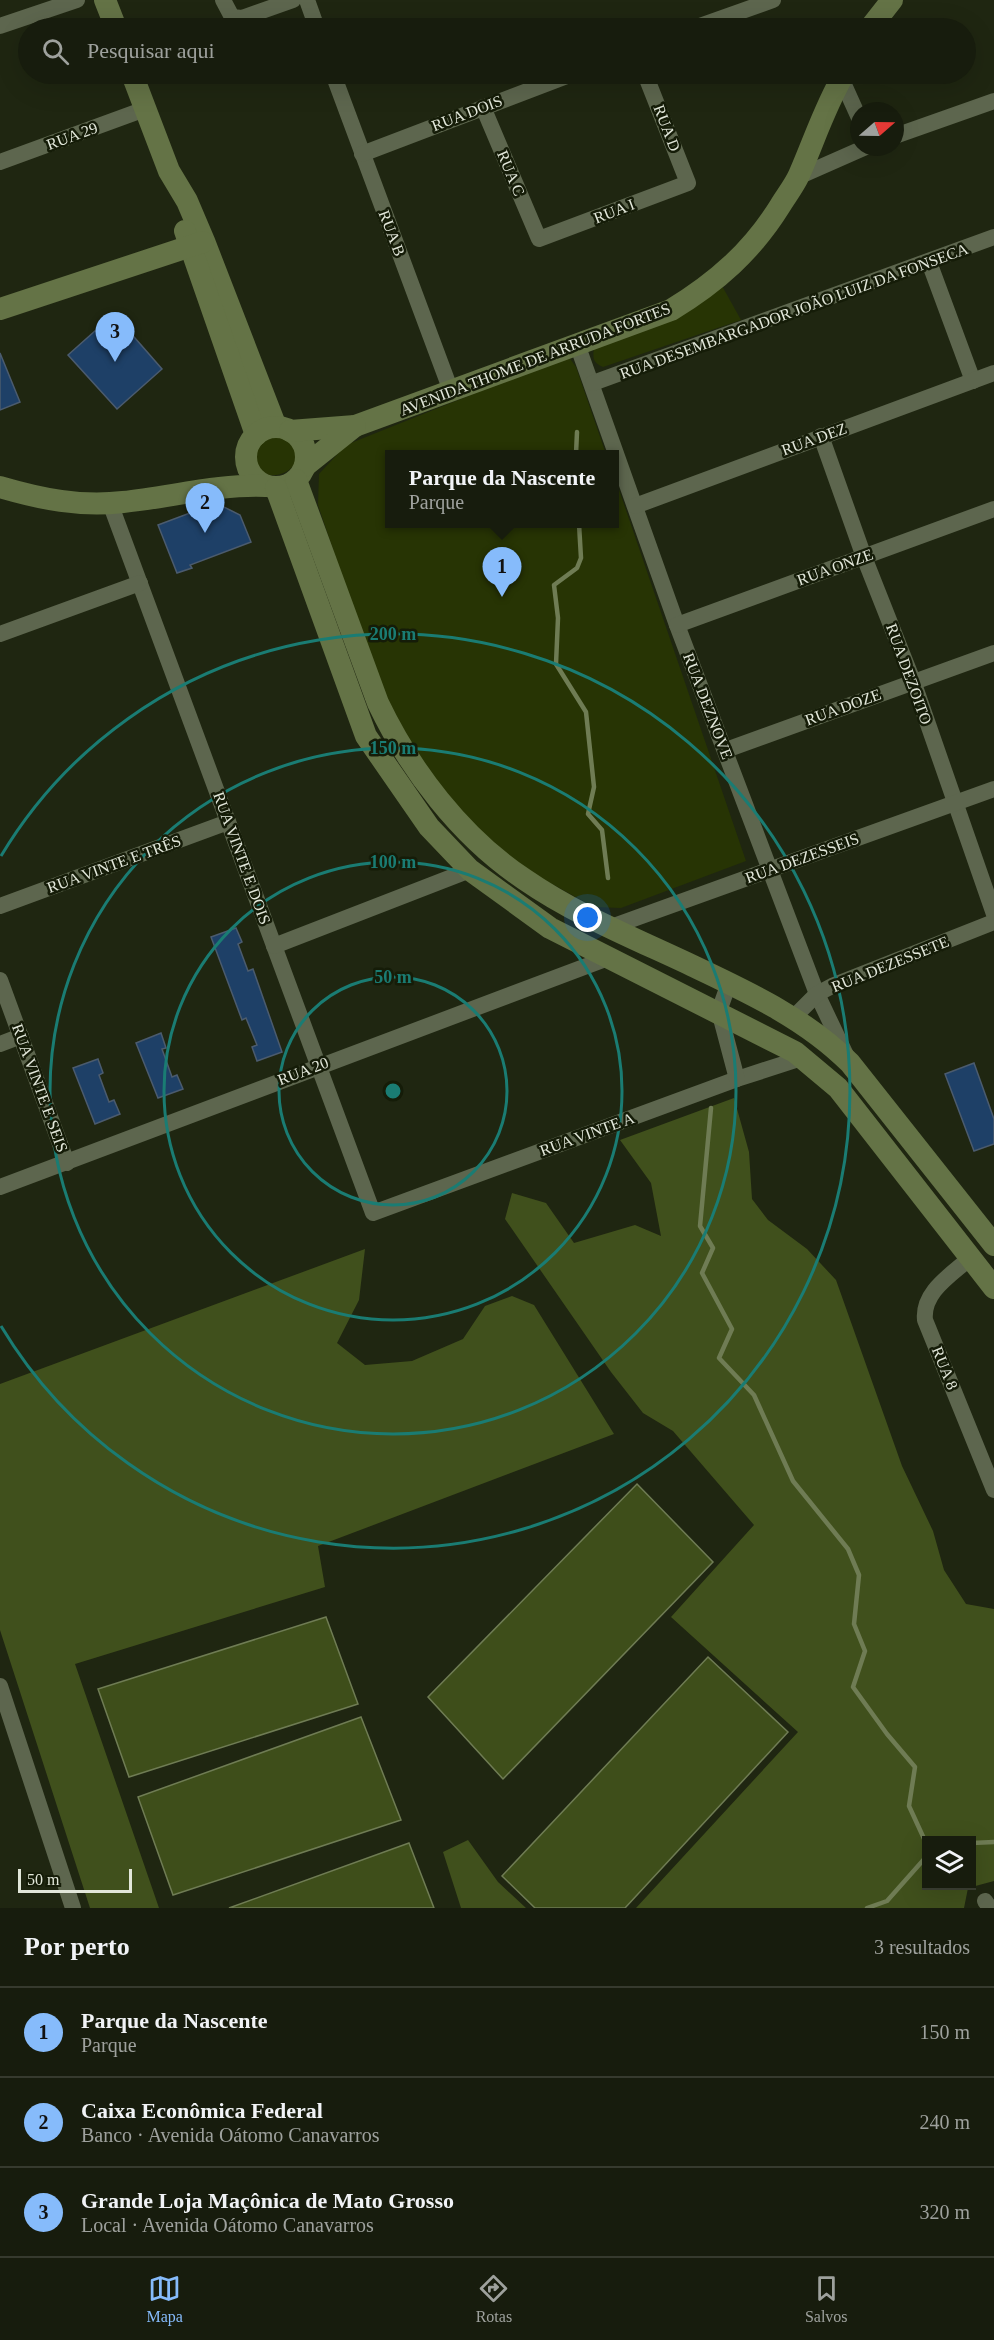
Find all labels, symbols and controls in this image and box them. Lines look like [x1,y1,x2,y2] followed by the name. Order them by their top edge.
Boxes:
[18,18,976,84] search box
[39,35,72,68] icon: search
[87,38,215,63] text: Pesquisar aqui
[429,92,505,134] street label: RUA DOIS
[650,102,684,154] street label: RUA D
[850,102,904,156] north arrow
[44,119,100,153] street label: RUA 29
[494,148,528,198] street label: RUA C
[591,195,637,227] street label: RUA I
[376,208,408,258] street label: RUA B
[618,240,971,382] street label: RUA DESEMBARGADOR JOÃO LUIZ DA FONSECA
[397,299,673,419] street label: AVENIDA THOME DE ARRUDA FORTES
[96,312,134,362] pin: 3
[779,419,849,459] street label: RUA DEZ
[385,450,619,528] popup
[409,465,595,490] text: Parque da Nascente
[186,484,224,533] pin: 2
[409,491,464,513] text: Parque
[795,545,875,589] street label: RUA ONZE
[482,548,522,597] pin: 1
[883,621,935,727] street label: RUA DEZOITO
[370,624,416,644] text: 200 m
[680,650,736,762] street label: RUA DEZNOVE
[803,685,883,729] street label: RUA DOZE
[370,738,416,758] text: 150 m
[210,789,274,927] street label: RUA VINTE E DOIS
[743,830,861,886] street label: RUA DEZESSEIS
[44,831,183,896] street label: RUA VINTE E TRÊS
[370,852,416,872] text: 100 m
[573,903,602,932] your location
[829,933,951,995] street label: RUA DEZESSETE
[374,967,412,987] text: 50 m
[9,1022,71,1154] street label: RUA VINTE E SEIS
[275,1054,331,1088] street label: RUA 20
[383,1081,403,1101] centre of rings
[537,1109,637,1159] street label: RUA VINTE A
[929,1344,961,1392] street label: RUA 8
[922,1836,976,1890] map controls
[922,1836,976,1890] button: layers
[18,1866,132,1894] scale bar
[27,1871,59,1888] text: 50 m
[24,1932,130,1961] text: Por perto
[874,1936,970,1958] text: 3 resultados
[81,2008,268,2033] text: Parque da Nascente
[39,2021,49,2043] text: 1
[919,2021,970,2043] text: 150 m
[81,2034,137,2056] text: Parque
[81,2098,323,2123] text: Caixa Econômica Federal
[39,2111,49,2133] text: 2
[919,2111,970,2133] text: 240 m
[81,2124,379,2146] text: Banco · Avenida Oátomo Canavarros
[81,2188,454,2213] text: Grande Loja Maçônica de Mato Grosso
[39,2201,49,2223] text: 3
[919,2201,970,2223] text: 320 m
[81,2214,374,2236] text: Local · Avenida Oátomo Canavarros
[146,2272,183,2326] tab: Mapa
[476,2272,512,2326] tab: Rotas
[805,2272,848,2326] tab: Salvos

